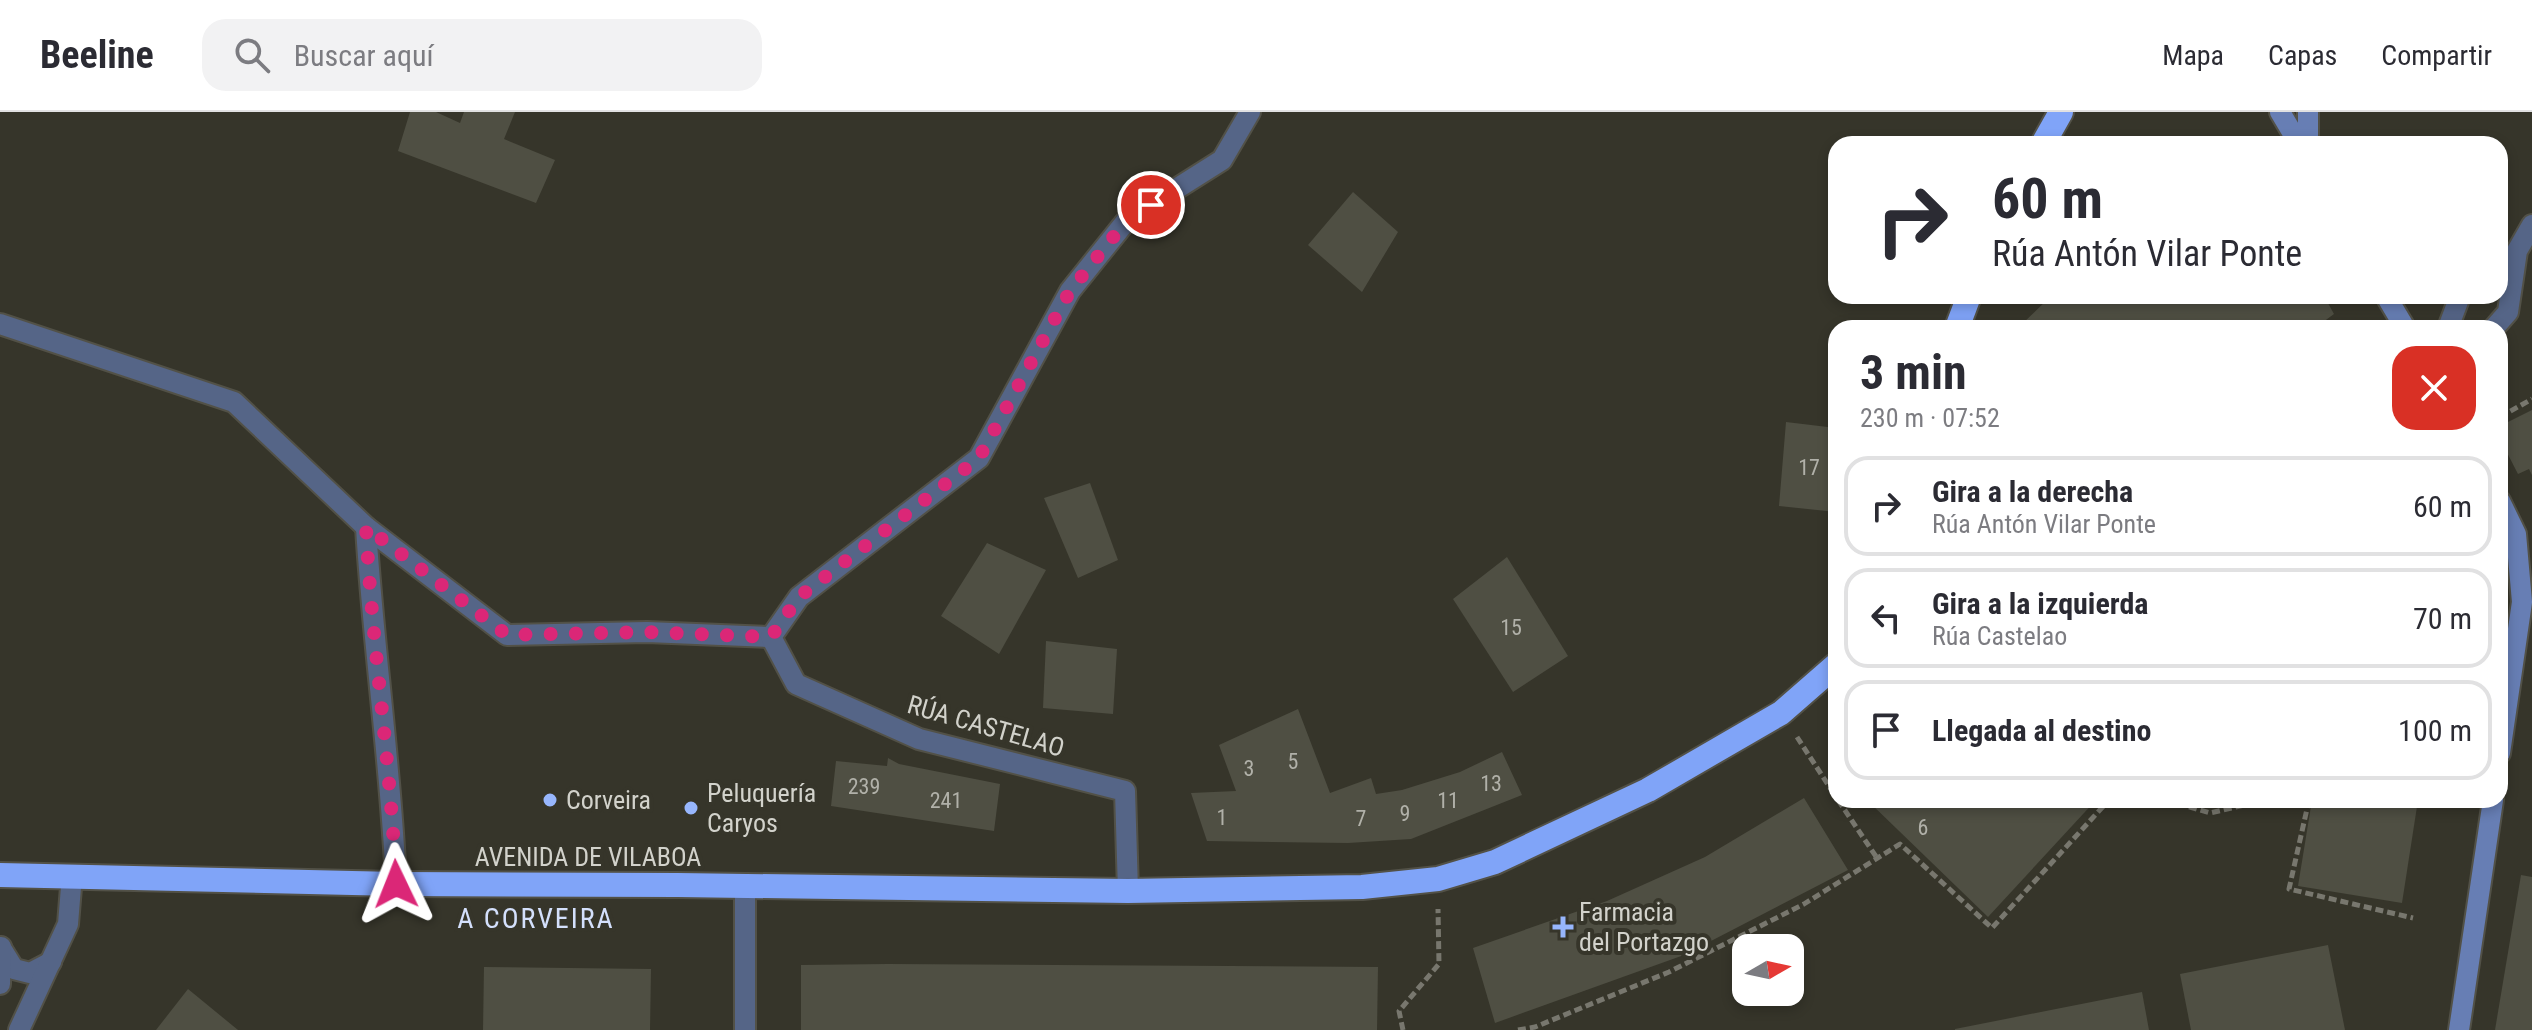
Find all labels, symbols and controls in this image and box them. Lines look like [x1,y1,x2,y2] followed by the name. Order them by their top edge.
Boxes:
[202,19,762,91] search box
[40,33,154,77] text: Beeline
[230,33,274,77] icon: search
[294,38,434,73] text: Buscar aquí
[2162,39,2224,72] text: Mapa
[2268,39,2337,72] text: Capas
[2381,39,2492,72] text: Compartir
[1992,166,2103,232] text: 60 m
[1860,168,1964,272] icon: right
[1117,171,1185,239] pin
[1129,183,1173,227] icon: arrive
[1992,233,2302,275] text: Rúa Antón Vilar Ponte
[1860,344,1967,401] text: 3 min
[2392,346,2476,430] button: close
[1860,403,2000,433] text: 230 m · 07:52
[1798,455,1820,480] house number: 17
[1932,474,2133,509] text: Gira a la derecha
[1864,484,1908,528] icon: right
[2413,489,2472,524] text: 60 m
[1932,509,2156,539] text: Rúa Antón Vilar Ponte
[1932,586,2148,621] text: Gira a la izquierda
[1864,596,1908,640] icon: left
[2413,601,2472,636] text: 70 m
[1500,615,1522,640] house number: 15
[1932,621,2067,651] text: Rúa Castelao
[904,689,1068,763] street label: RÚA CASTELAO
[1864,708,1908,752] icon: arrive
[1932,713,2151,748] text: Llegada al destino
[2398,713,2472,748] text: 100 m
[1288,749,1298,774] house number: 5
[1244,756,1254,781] house number: 3
[1480,771,1502,796] house number: 13
[848,774,880,799] house number: 239
[707,778,816,838] place label: Peluquería Caryos
[566,785,651,815] place label: Corveira
[930,788,962,813] house number: 241
[1437,788,1459,813] house number: 11
[541,791,559,809] marker: Corveira
[682,799,700,817] marker: Peluquería Caryos
[1400,801,1410,826] house number: 9
[1217,805,1227,830] house number: 1
[1356,806,1366,831] house number: 7
[1918,815,1928,840] house number: 6
[354,842,438,926] position arrow
[475,842,701,872] street label: AVENIDA DE VILABOA
[1579,897,1709,957] place label: Farmacia del Portazgo
[457,902,615,935] district label: A CORVEIRA
[1554,918,1572,936] marker: Farmacia del Portazgo
[1732,934,1804,1006] north arrow
[1732,934,1804,1006] map controls

